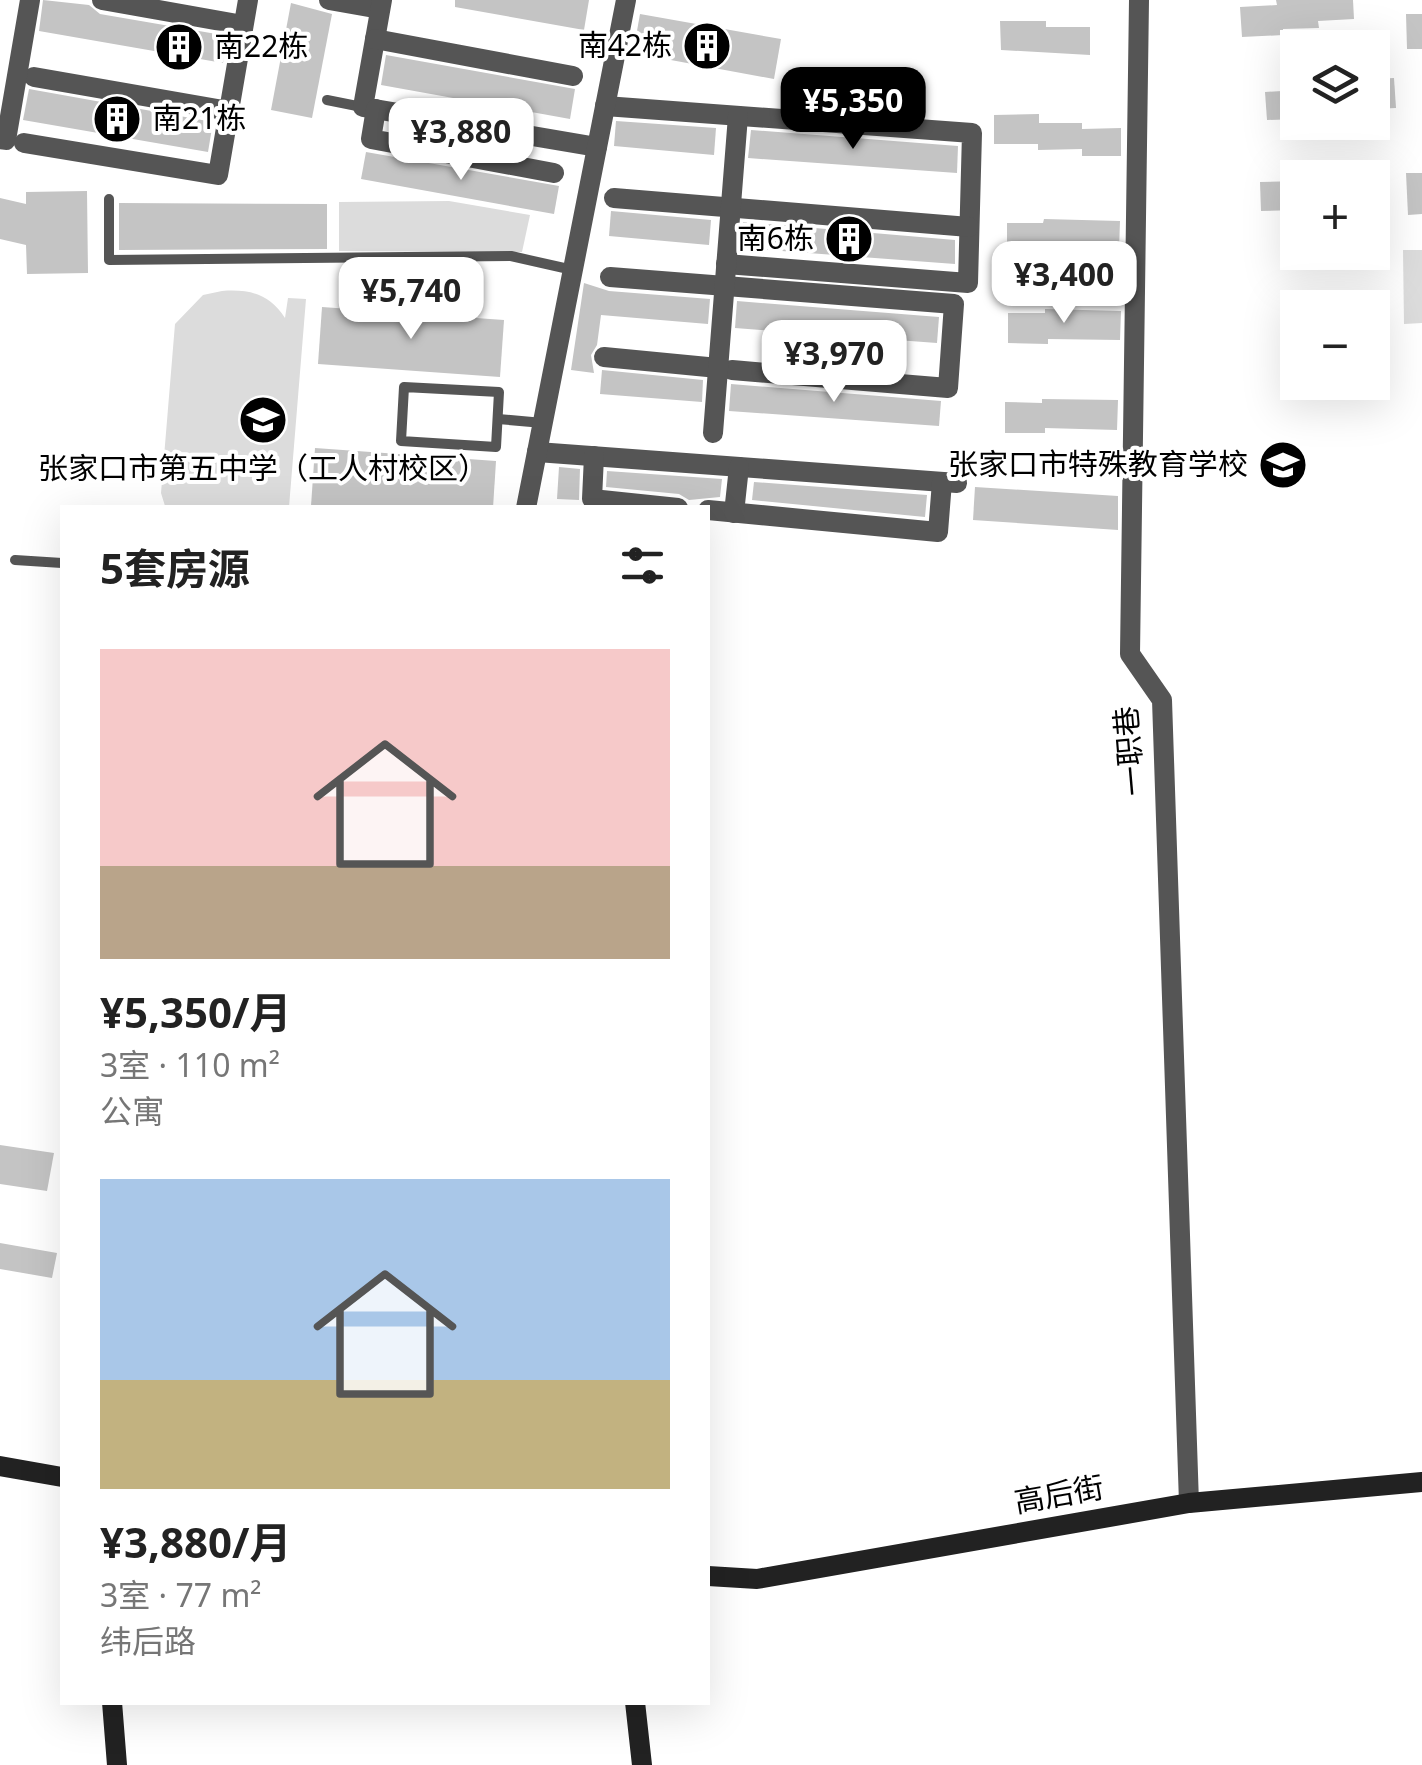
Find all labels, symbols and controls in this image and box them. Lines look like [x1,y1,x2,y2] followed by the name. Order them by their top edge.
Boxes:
[681,20,733,72] building icon: 南42栋
[153,21,205,73] building icon: 南22栋
[578,24,672,65] place label: 南42栋
[214,25,308,66] place label: 南22栋
[1280,30,1390,400] map controls
[1280,30,1390,140] button: layers
[772,67,934,152] pin: ¥5,350
[803,78,903,121] text: ¥5,350
[91,93,143,145] building icon: 南21栋
[152,97,246,138] place label: 南21栋
[380,98,542,183] pin: ¥3,880
[411,109,511,152] text: ¥3,880
[1280,160,1390,270] button: +
[823,213,875,265] building icon: 南6栋
[737,217,814,258] place label: 南6栋
[983,241,1145,326] pin: ¥3,400
[1014,252,1114,295] text: ¥3,400
[330,257,492,342] pin: ¥5,740
[361,268,461,311] text: ¥5,740
[1280,290,1390,400] button: −
[753,320,915,405] pin: ¥3,970
[784,331,884,374] text: ¥3,970
[237,394,289,446] school or university icon: 张家口市第五中学（工人村校区）
[1257,439,1309,491] school or university icon: 张家口市特殊教育学校
[948,443,1248,484] place label: 张家口市特殊教育学校
[38,447,488,488] place label: 张家口市第五中学（工人村校区）
[615,538,670,593] icon: filters
[100,539,250,596] text: 5套房源
[1104,705,1153,798] street label: 一职巷
[295,714,475,894] icon: home
[100,983,292,1040] text: ¥5,350/月
[100,1043,280,1086] text: 3室 · 110 m²
[100,1089,164,1132] text: 公寓
[295,1244,475,1424] icon: home
[1011,1466,1107,1522] street label: 高后街
[100,1513,292,1570] text: ¥3,880/月
[100,1573,262,1616] text: 3室 · 77 m²
[100,1619,196,1662] text: 纬后路

